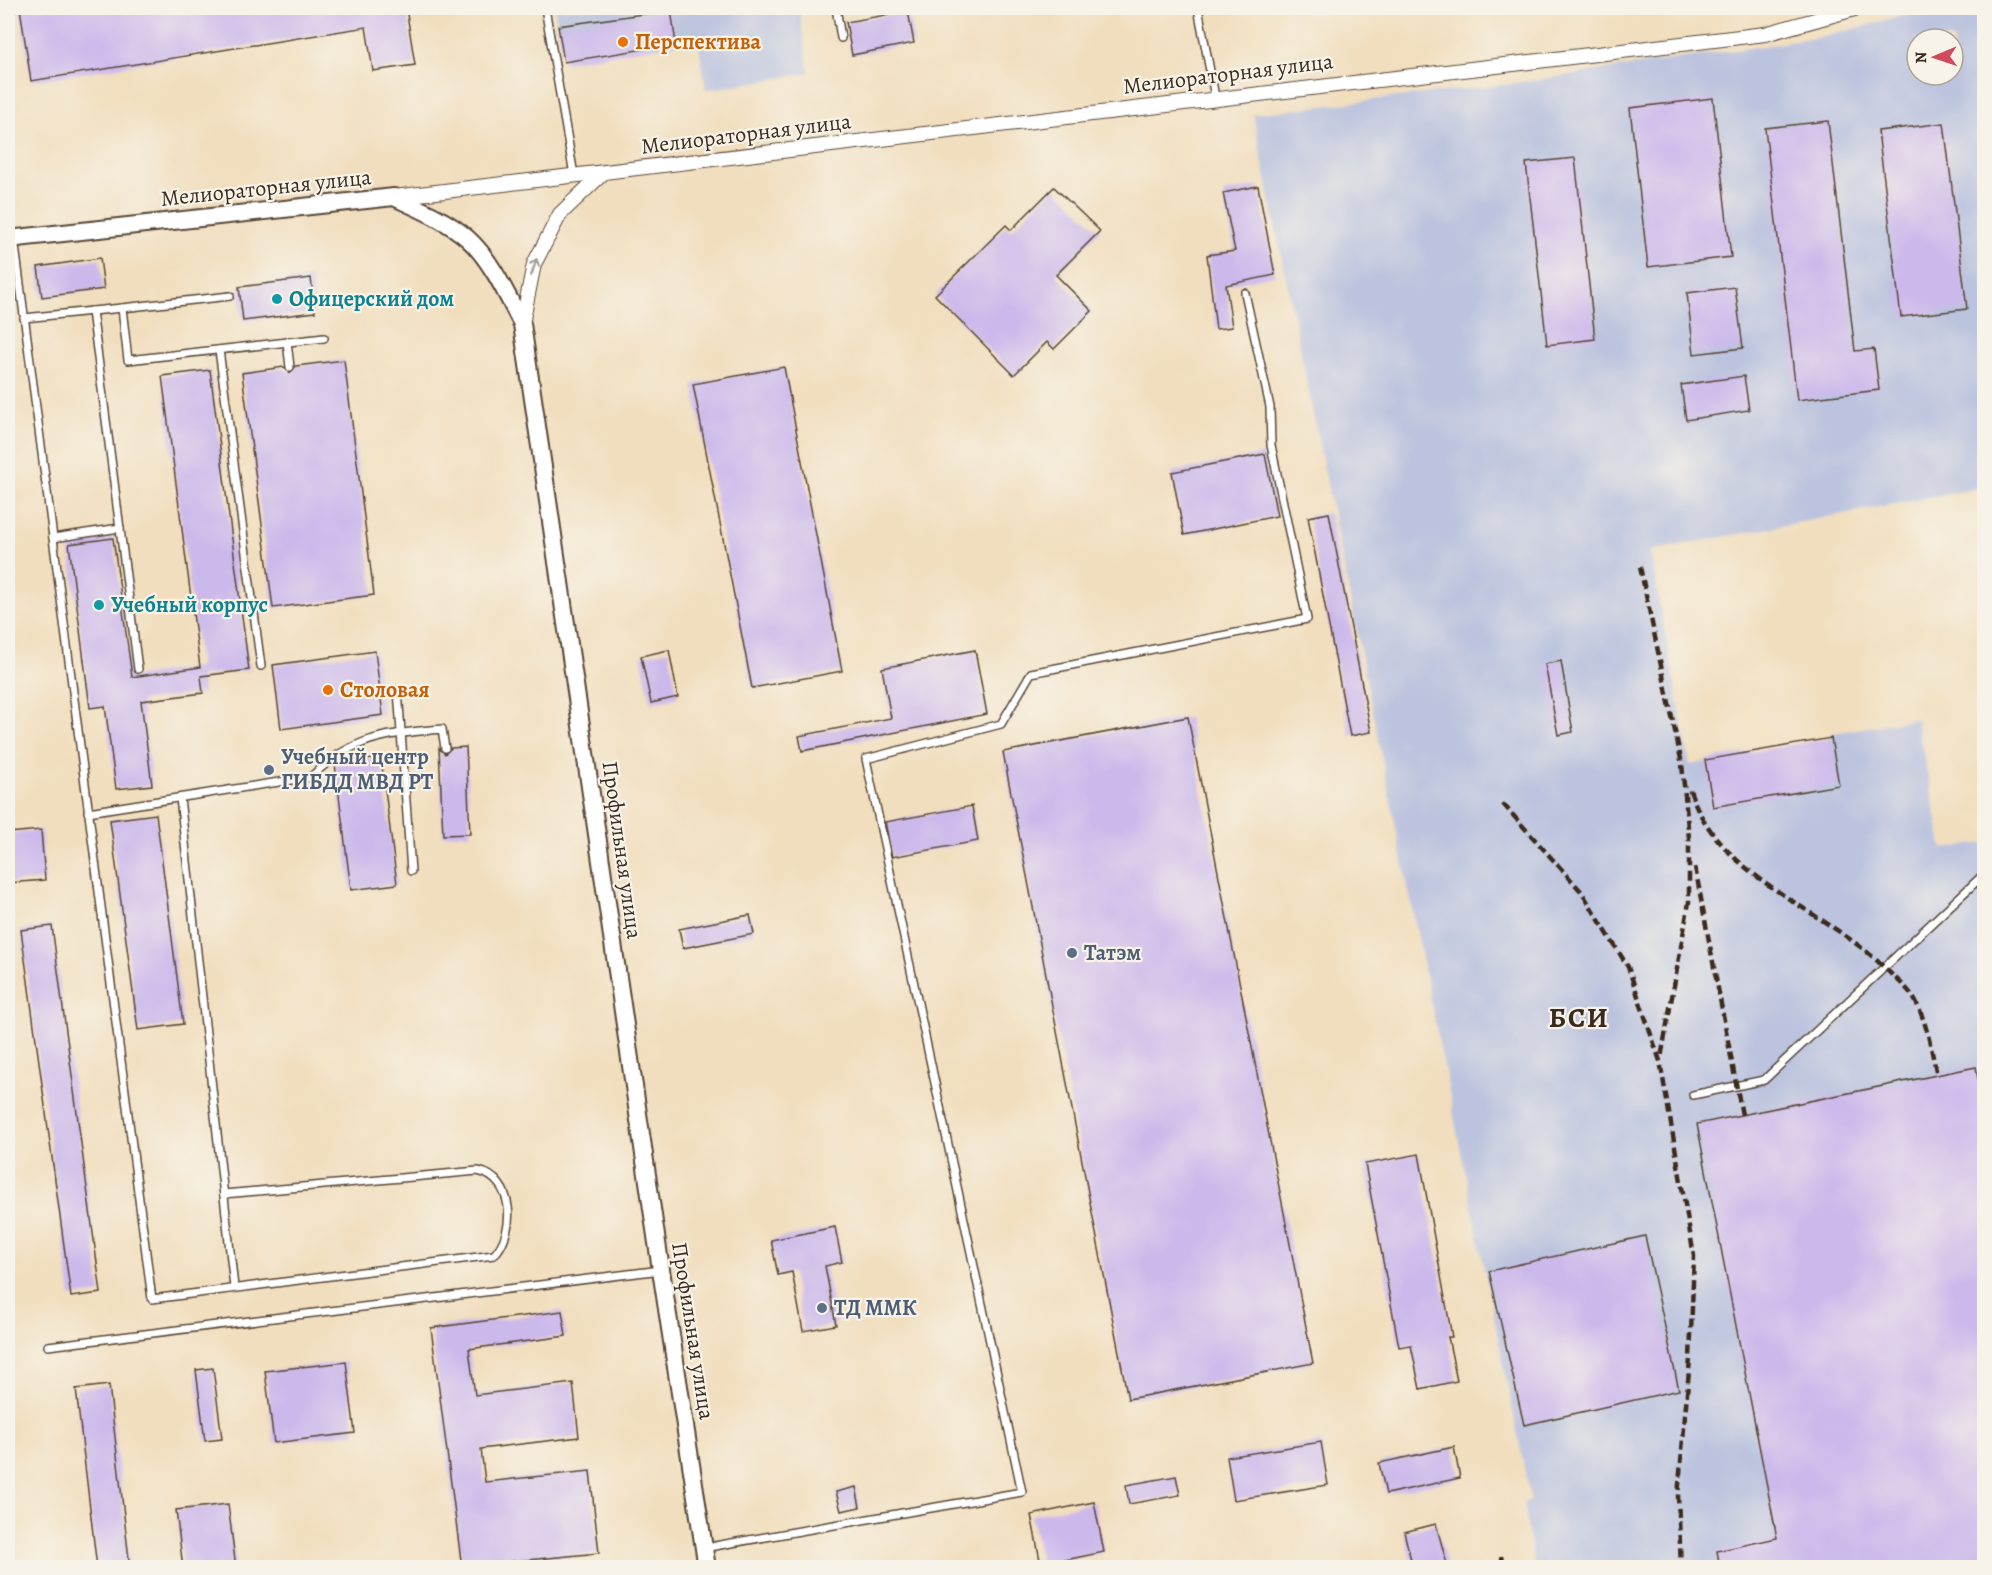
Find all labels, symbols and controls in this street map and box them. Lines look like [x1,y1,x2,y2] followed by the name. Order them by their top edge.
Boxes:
[635,27,762,57] place label: Перспектива
[1905,27,1965,87] north arrow
[616,35,630,49] marker: Перспектива
[1121,46,1336,102] street label: Мелиораторная улица
[1910,51,1932,64] text: N
[639,106,854,162] street label: Мелиораторная улица
[159,162,374,214] street label: Мелиораторная улица
[530,258,541,276] one-way arrow
[289,284,454,314] place label: Офицерский дом
[270,292,284,306] marker: Офицерский дом
[111,590,268,620] place label: Учебный корпус
[92,598,106,612] marker: Учебный корпус
[340,675,430,705] place label: Столовая
[321,683,335,697] marker: Столовая
[281,742,434,797] place label: Учебный центр ГИБДД МВД РТ
[595,759,649,942] street label: Профильная улица
[262,763,276,777] marker: Учебный центр ГИБДД МВД РТ
[1084,938,1141,968] place label: Татэм
[1065,946,1079,960] marker: Татэм
[1549,999,1609,1037] district label: БСИ
[664,1240,722,1423] street label: Профильная улица
[834,1293,917,1323] place label: ТД ММК
[815,1301,829,1315] marker: ТД ММК

